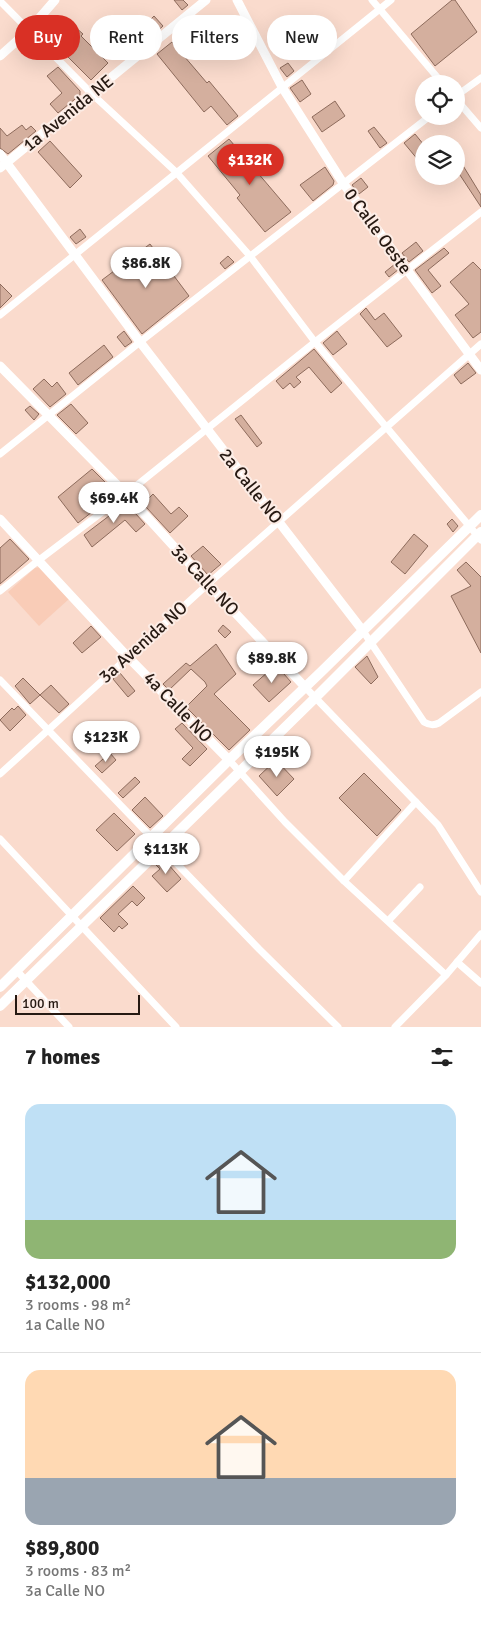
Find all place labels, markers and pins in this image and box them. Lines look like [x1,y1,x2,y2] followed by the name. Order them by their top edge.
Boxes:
[215,144,285,186] pin: $132K
[105,246,187,289] pin: $86.8K
[73,482,155,524] pin: $69.4K
[231,642,313,684] pin: $89.8K
[71,720,141,763] pin: $123K
[242,736,312,778] pin: $195K
[131,832,201,875] pin: $113K

